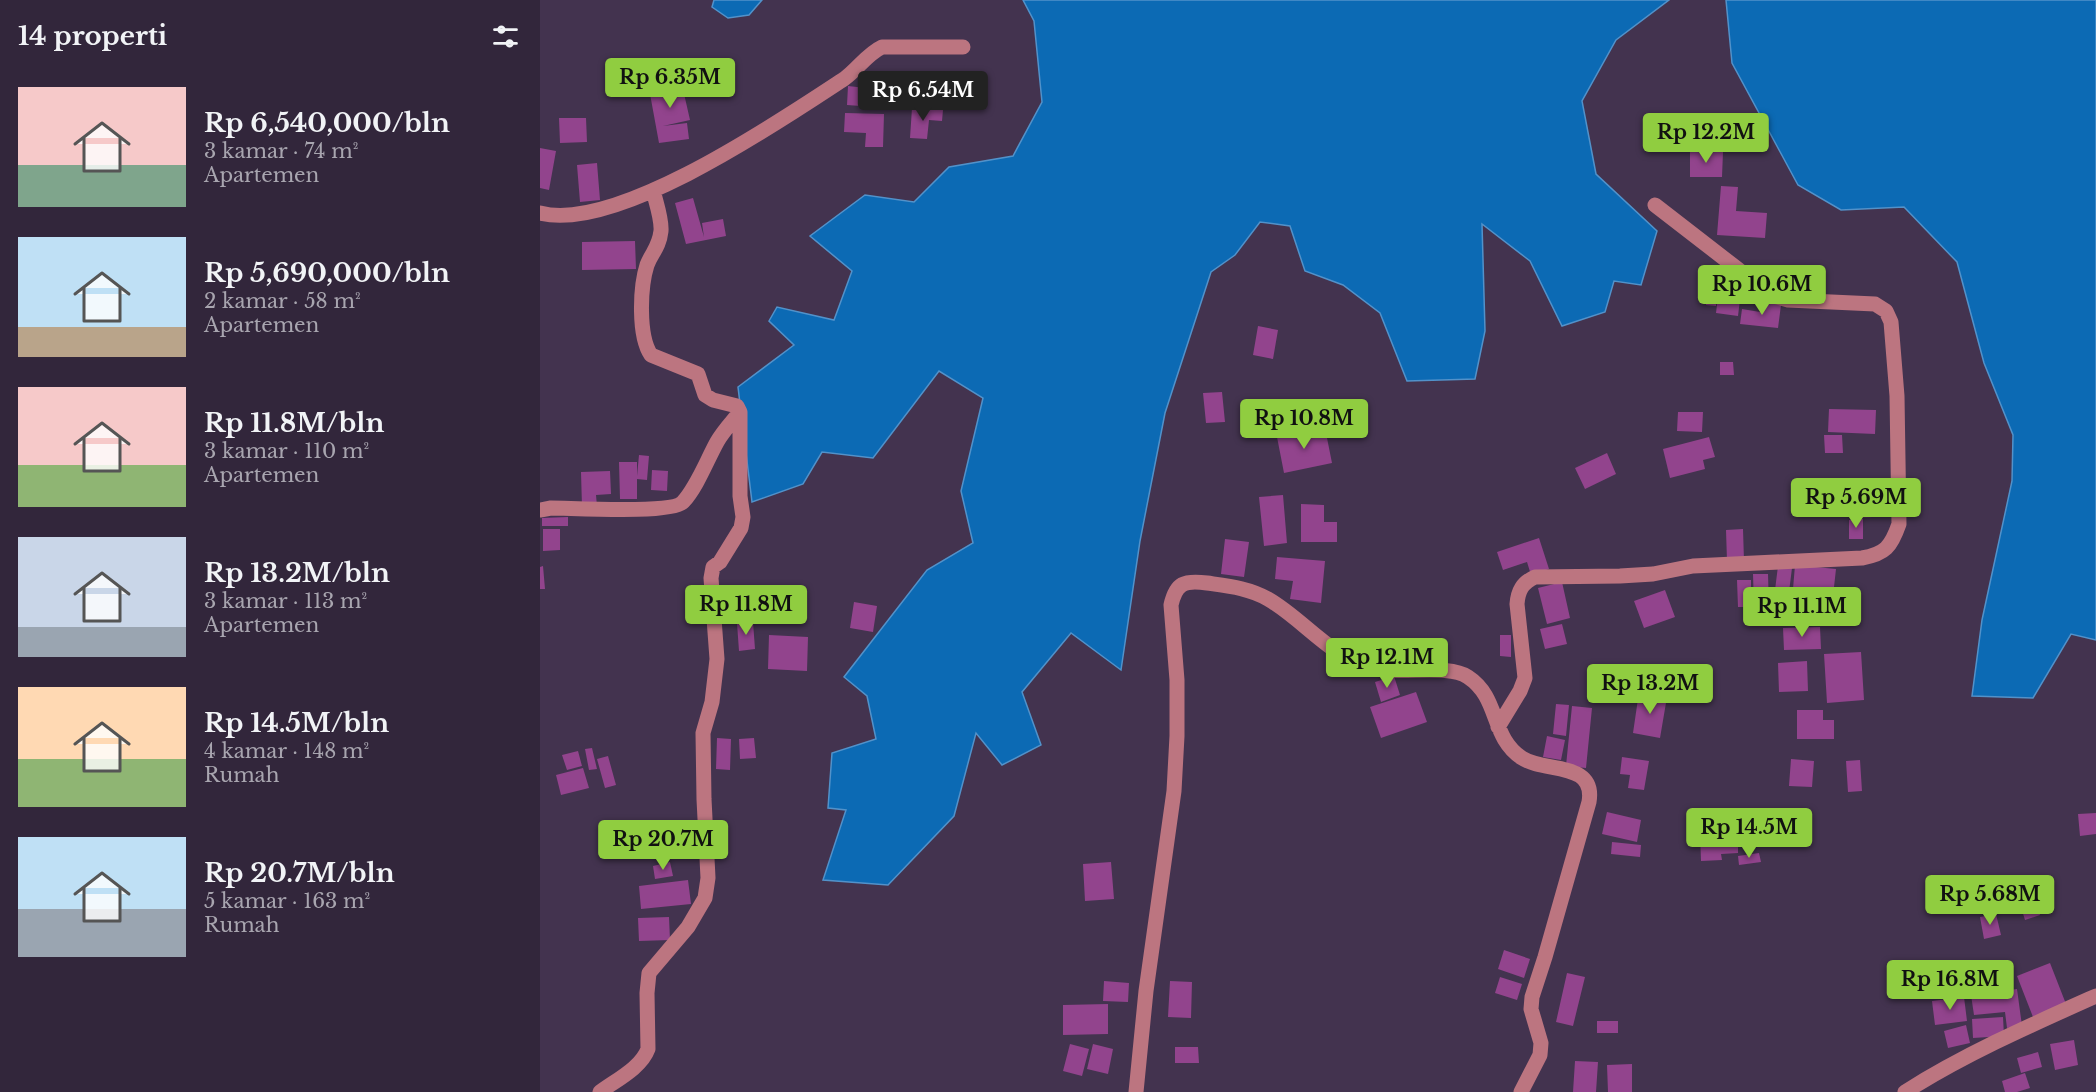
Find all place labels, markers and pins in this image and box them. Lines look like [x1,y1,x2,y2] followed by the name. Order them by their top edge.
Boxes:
[608,58,732,109] pin: Rp 6.35M
[861,71,985,122] pin: Rp 6.54M
[1644,113,1768,164] pin: Rp 12.2M
[1700,265,1824,316] pin: Rp 10.6M
[1242,399,1366,450] pin: Rp 10.8M
[1794,478,1918,529] pin: Rp 5.69M
[684,585,808,636] pin: Rp 11.8M
[1740,587,1864,638] pin: Rp 11.1M
[1325,638,1449,689] pin: Rp 12.1M
[1588,664,1712,715] pin: Rp 13.2M
[1687,808,1811,859] pin: Rp 14.5M
[601,820,725,871] pin: Rp 20.7M
[1928,875,2052,926] pin: Rp 5.68M
[1888,960,2012,1011] pin: Rp 16.8M

